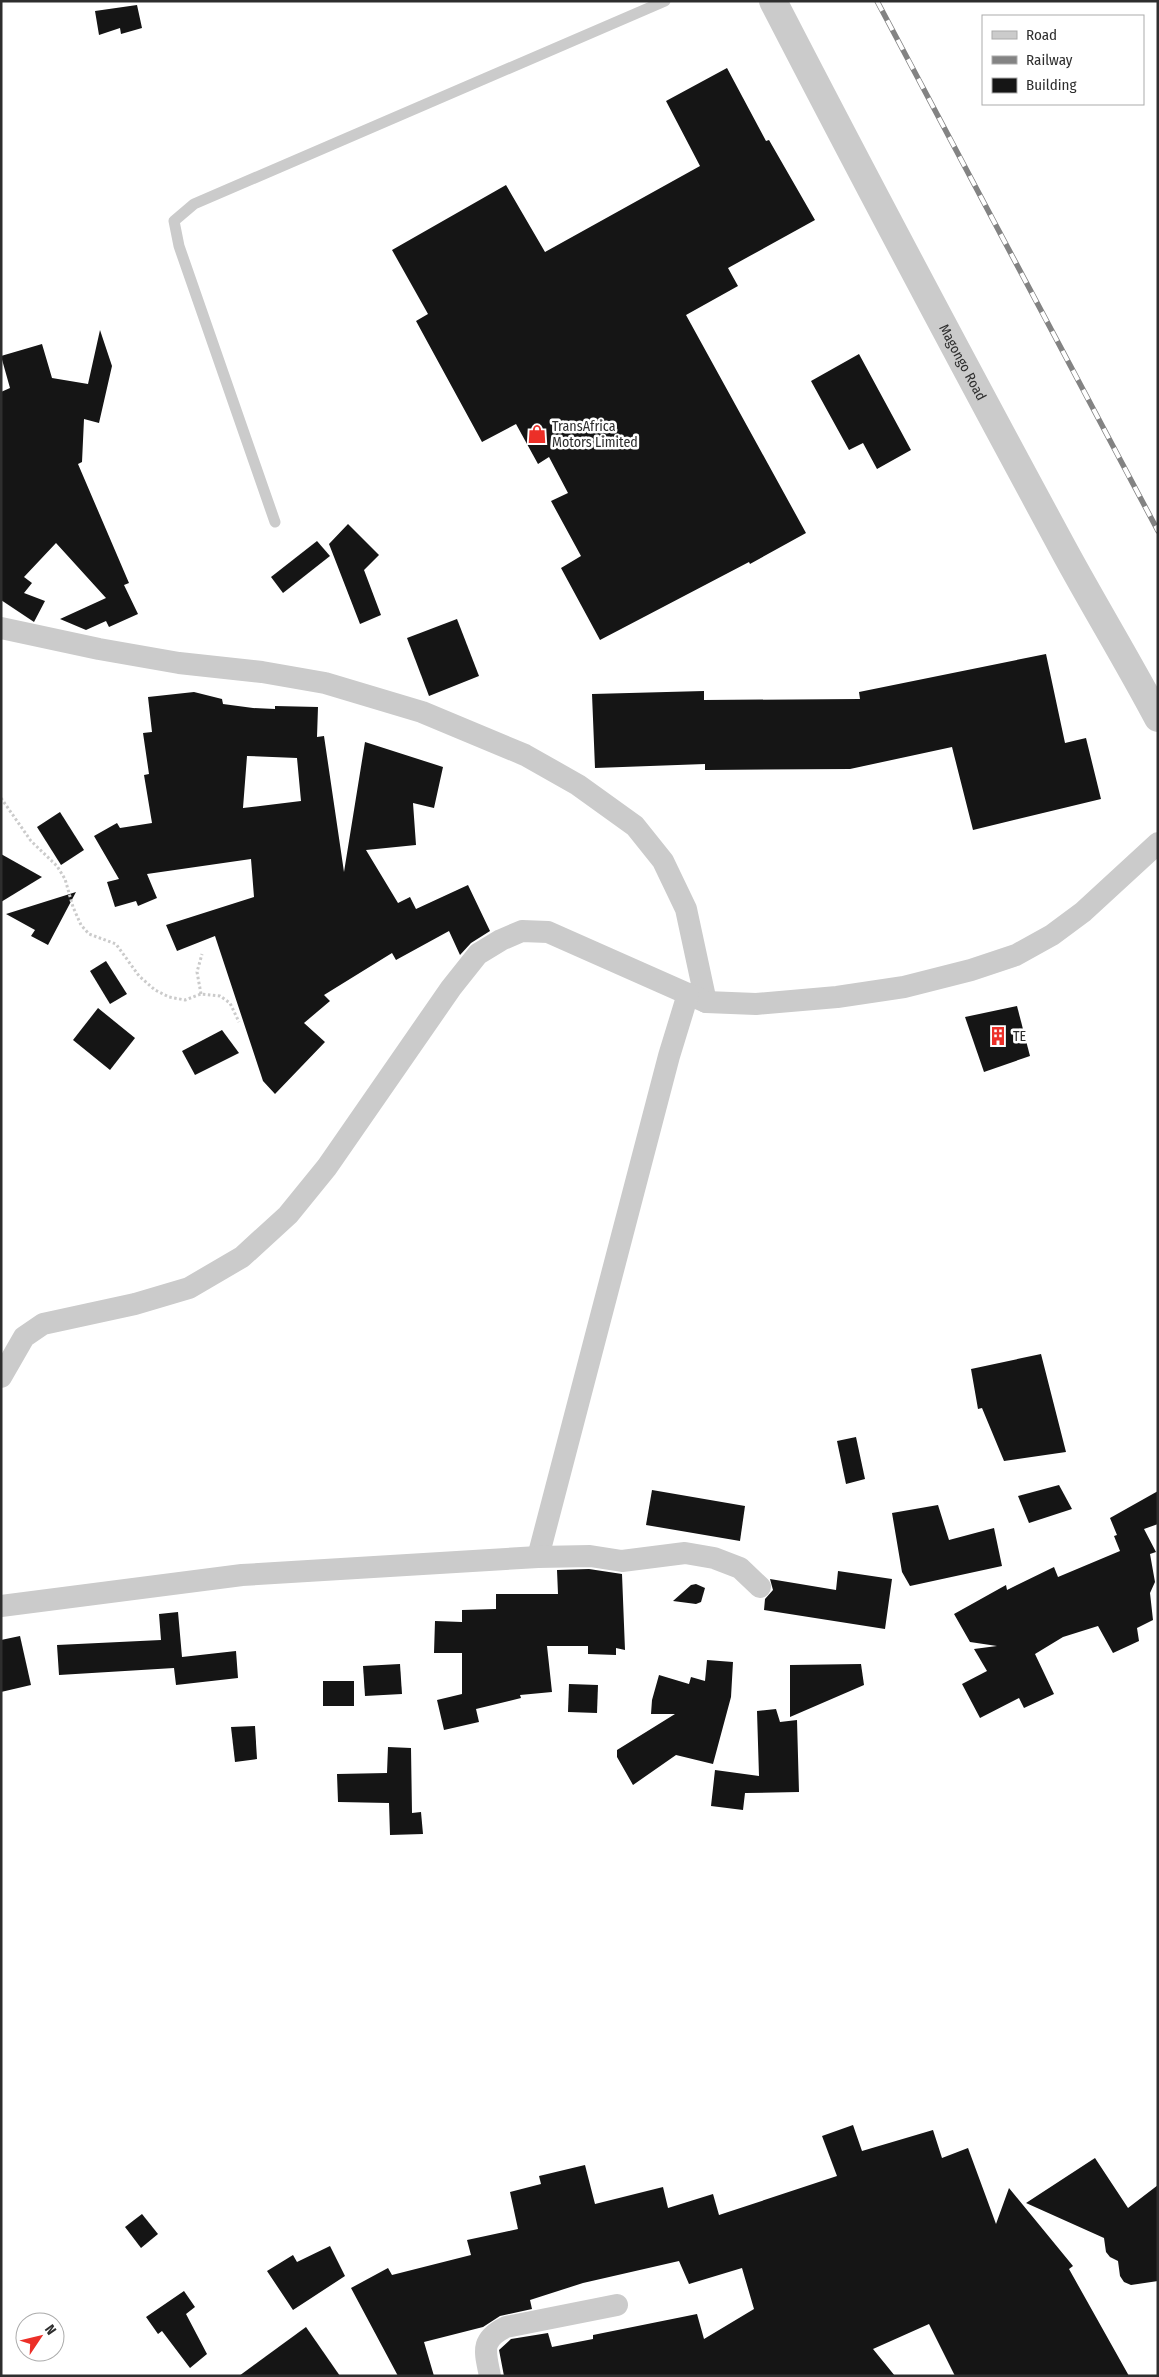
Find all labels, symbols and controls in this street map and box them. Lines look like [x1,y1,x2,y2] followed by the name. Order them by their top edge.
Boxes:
[982,15,1144,105] legend
[1026,26,1057,44] text: Road
[1026,51,1073,69] text: Railway
[1026,76,1077,94] text: Building
[936,321,990,403] street label: Magongo Road
[552,418,638,451] place label: TransAfrica Motors Limited
[526,423,548,445] shop icon: TransAfrica Motors Limited
[987,1025,1009,1047] building icon: TE
[1013,1028,1026,1045] place label: TE
[15,2312,65,2362] north arrow
[41,2322,60,2338] text: N

